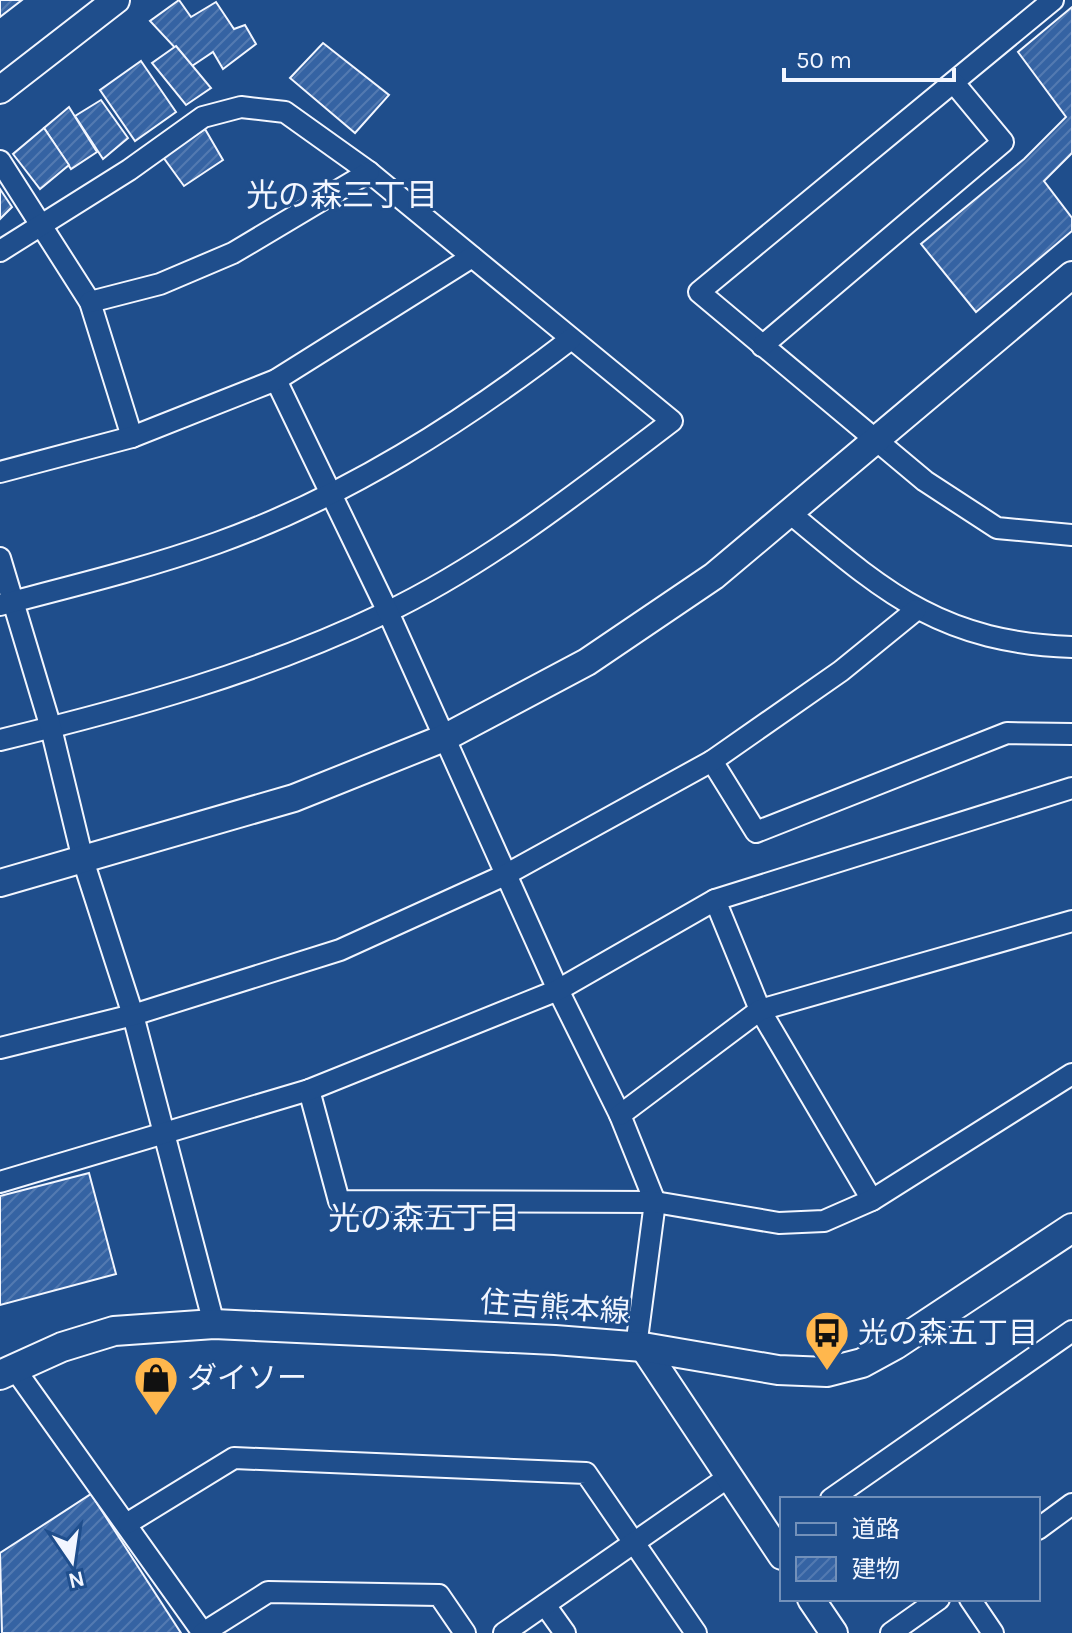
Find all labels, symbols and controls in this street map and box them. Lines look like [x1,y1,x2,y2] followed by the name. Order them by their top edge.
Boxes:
[784,32,954,82] scale bar
[796,46,852,74] text: 50 m
[246,177,438,214] district label: 光の森三丁目
[328,1200,520,1237] district label: 光の森五丁目
[479,1284,631,1330] street label: 住吉熊本線
[803,1309,851,1372] bus stop icon: 光の森五丁目
[858,1315,1038,1351] place label: 光の森五丁目
[132,1354,180,1417] shop icon: ダイソー
[187,1360,307,1396] place label: ダイソー
[780,1497,1040,1601] legend
[852,1515,900,1543] text: 道路
[32,1521,112,1601] north arrow
[852,1555,900,1583] text: 建物
[66,1565,87,1594] text: N

